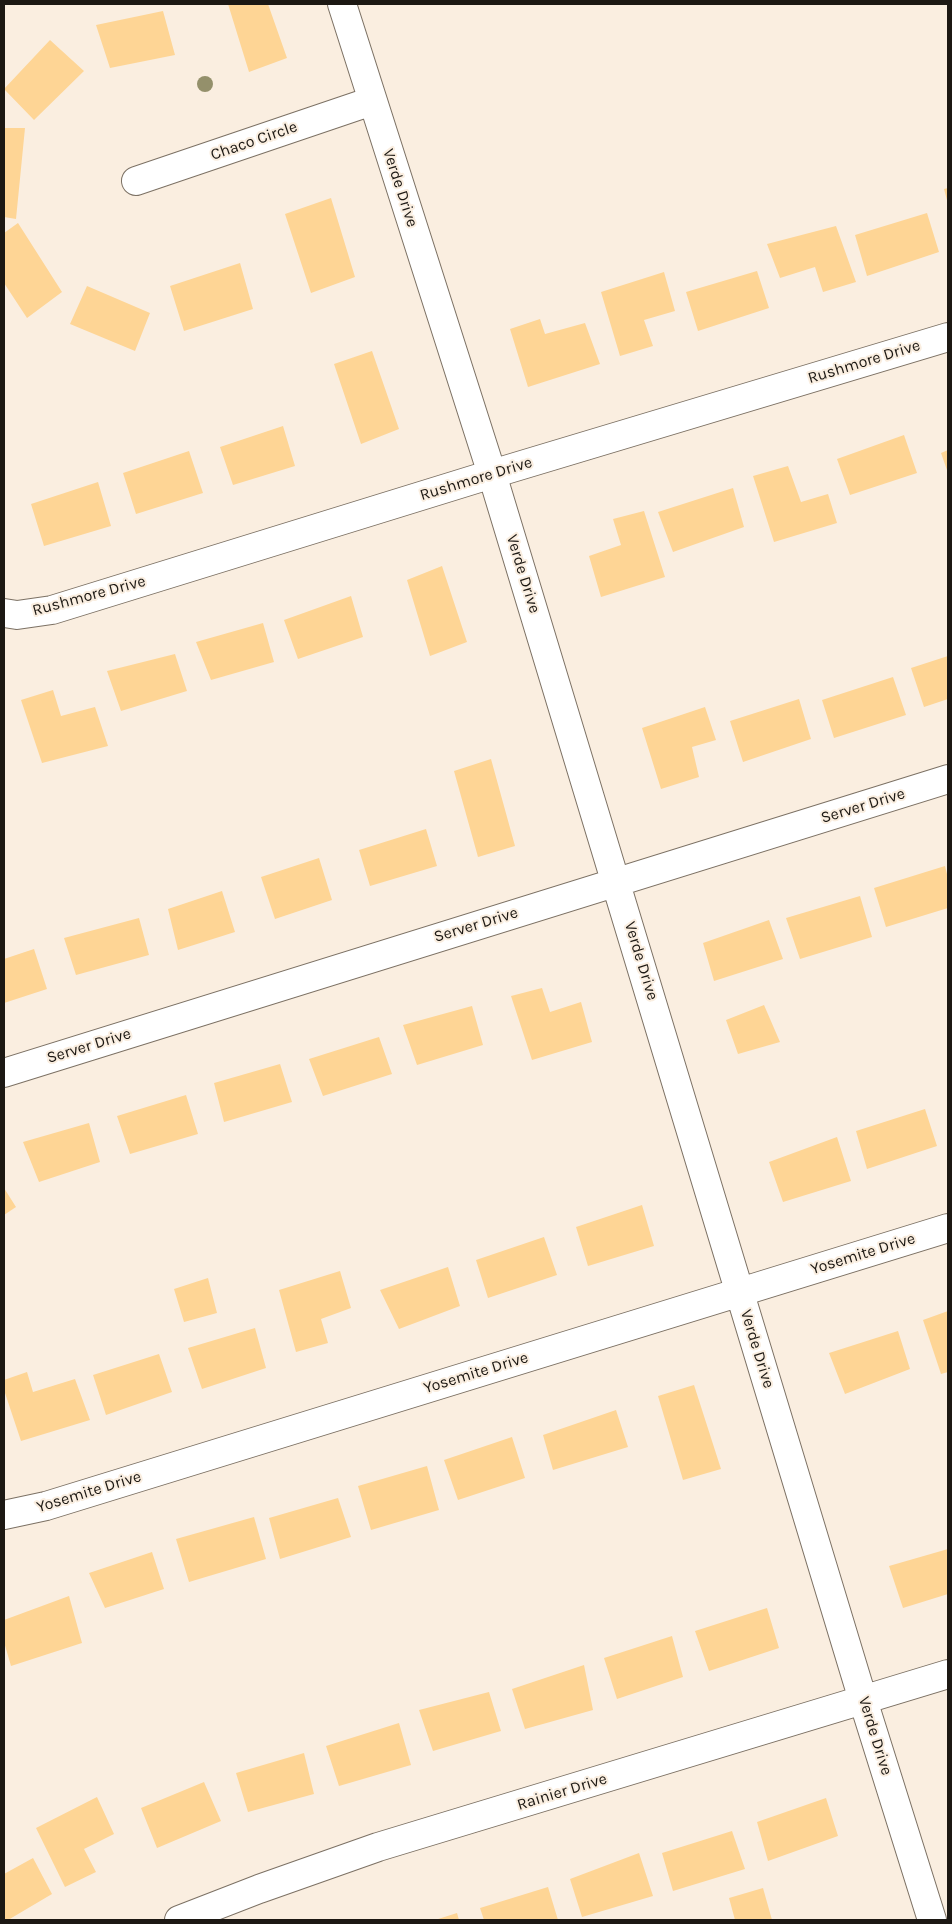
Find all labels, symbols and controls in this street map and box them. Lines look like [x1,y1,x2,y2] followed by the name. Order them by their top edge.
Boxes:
[208,117,300,165] street label: Chaco Circle
[378,146,422,230] street label: Verde Drive
[806,336,922,388] street label: Rushmore Drive
[418,453,534,505] street label: Rushmore Drive
[502,532,544,616] street label: Verde Drive
[30,572,148,620] street label: Rushmore Drive
[819,784,907,828] street label: Server Drive
[432,903,520,947] street label: Server Drive
[620,919,662,1003] street label: Verde Drive
[45,1024,133,1068] street label: Server Drive
[808,1229,918,1279] street label: Yosemite Drive
[736,1307,778,1391] street label: Verde Drive
[421,1348,531,1398] street label: Yosemite Drive
[34,1467,144,1517] street label: Yosemite Drive
[854,1694,896,1778] street label: Verde Drive
[515,1769,609,1815] street label: Rainier Drive

